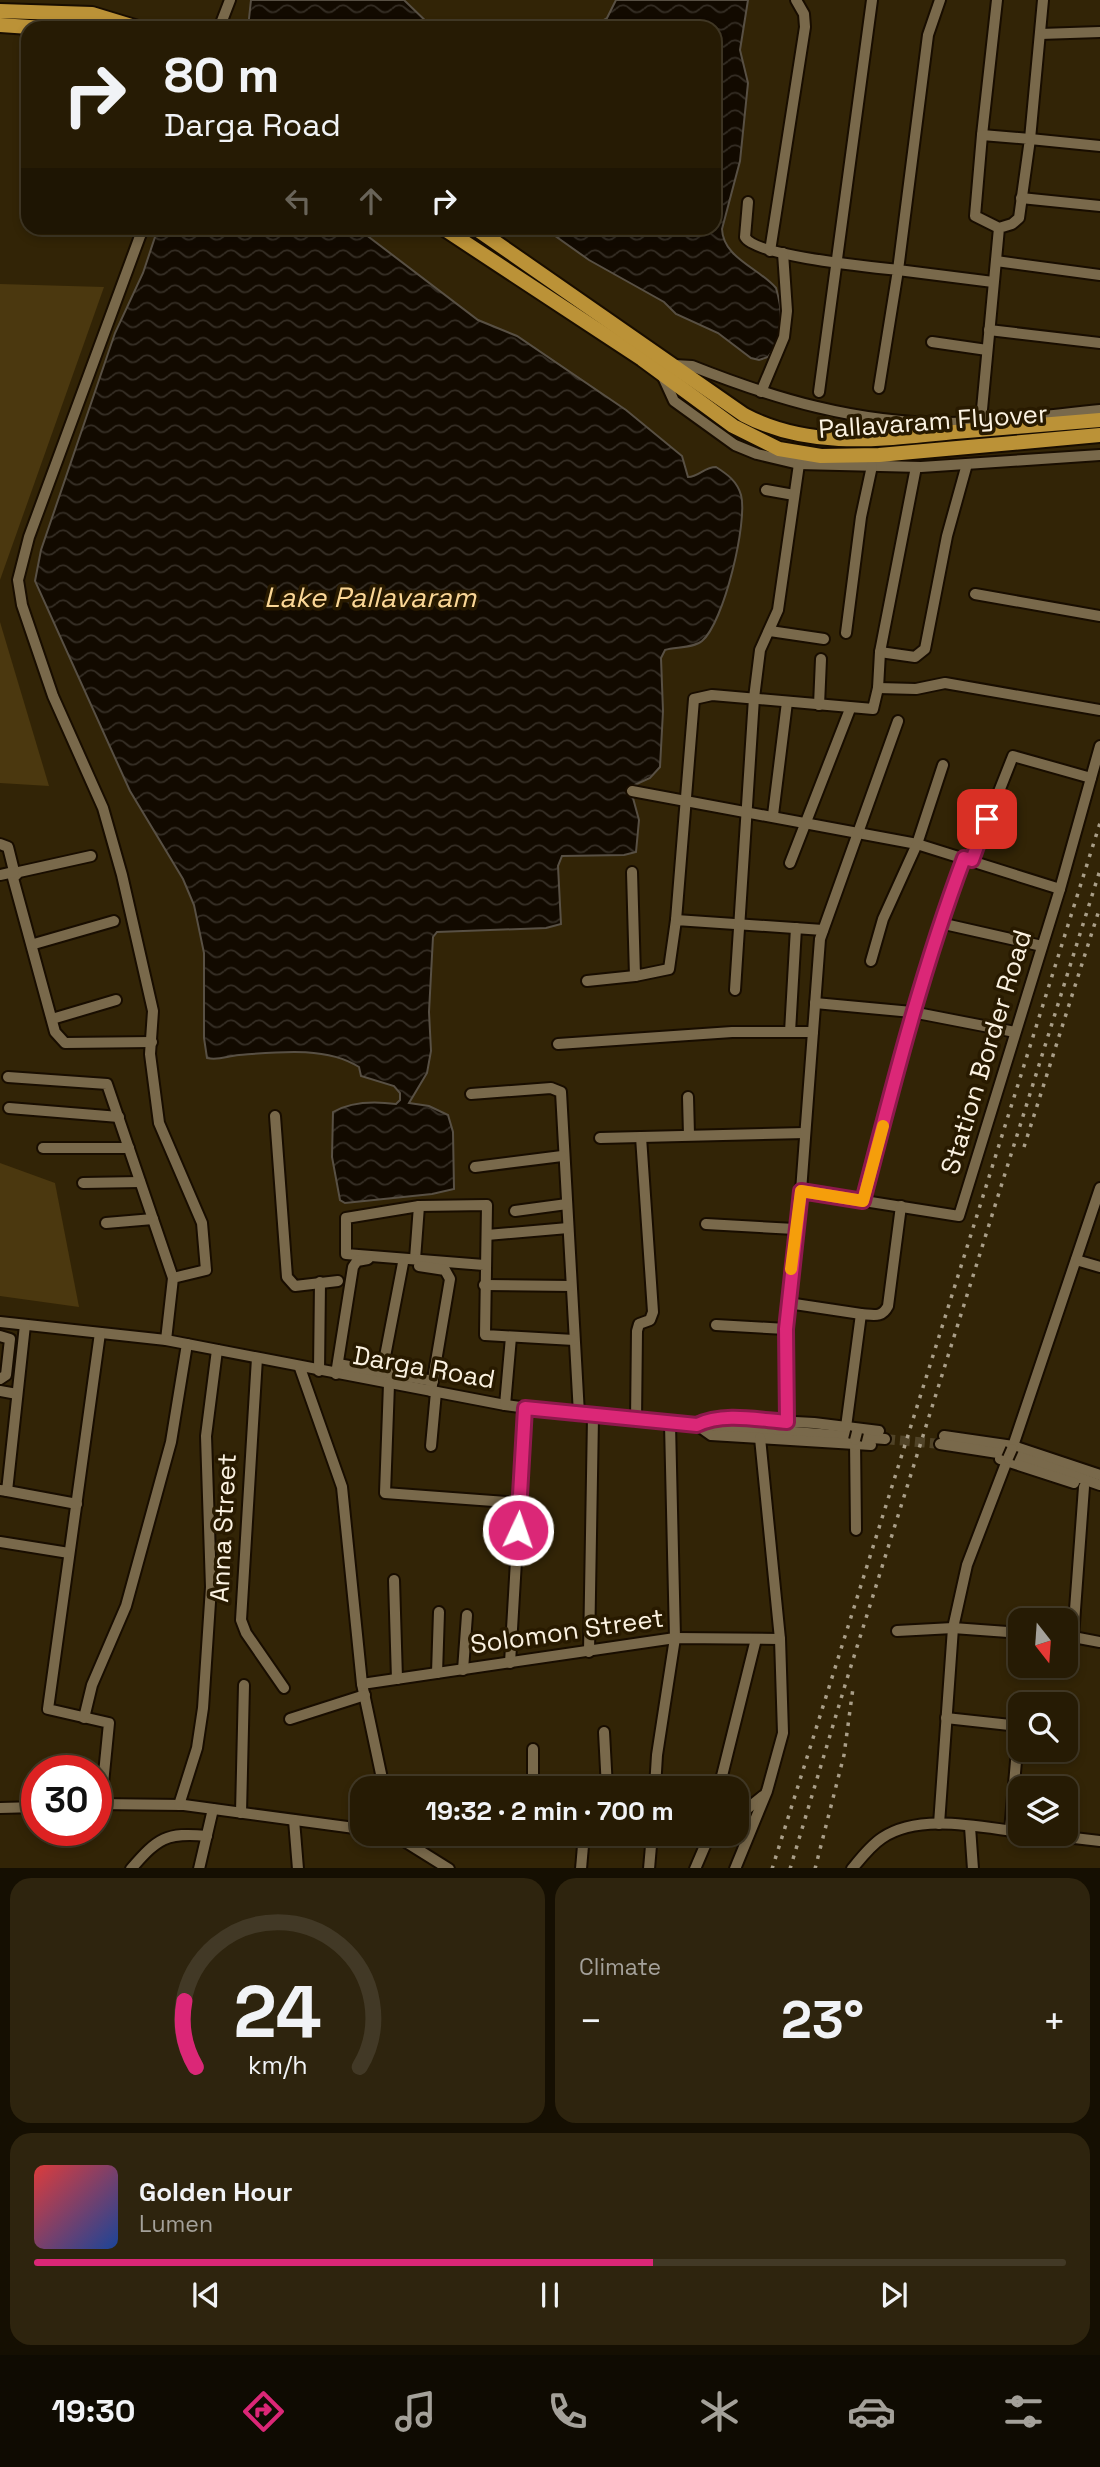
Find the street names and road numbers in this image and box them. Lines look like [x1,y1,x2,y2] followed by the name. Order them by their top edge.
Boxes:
[817,396,1049,446] street label: Pallavaram Flyover
[933,926,1039,1178] street label: Station Border Road
[350,1338,498,1396] street label: Darga Road
[202,1453,244,1603] street label: Anna Street
[468,1601,666,1661] street label: Solomon Street

